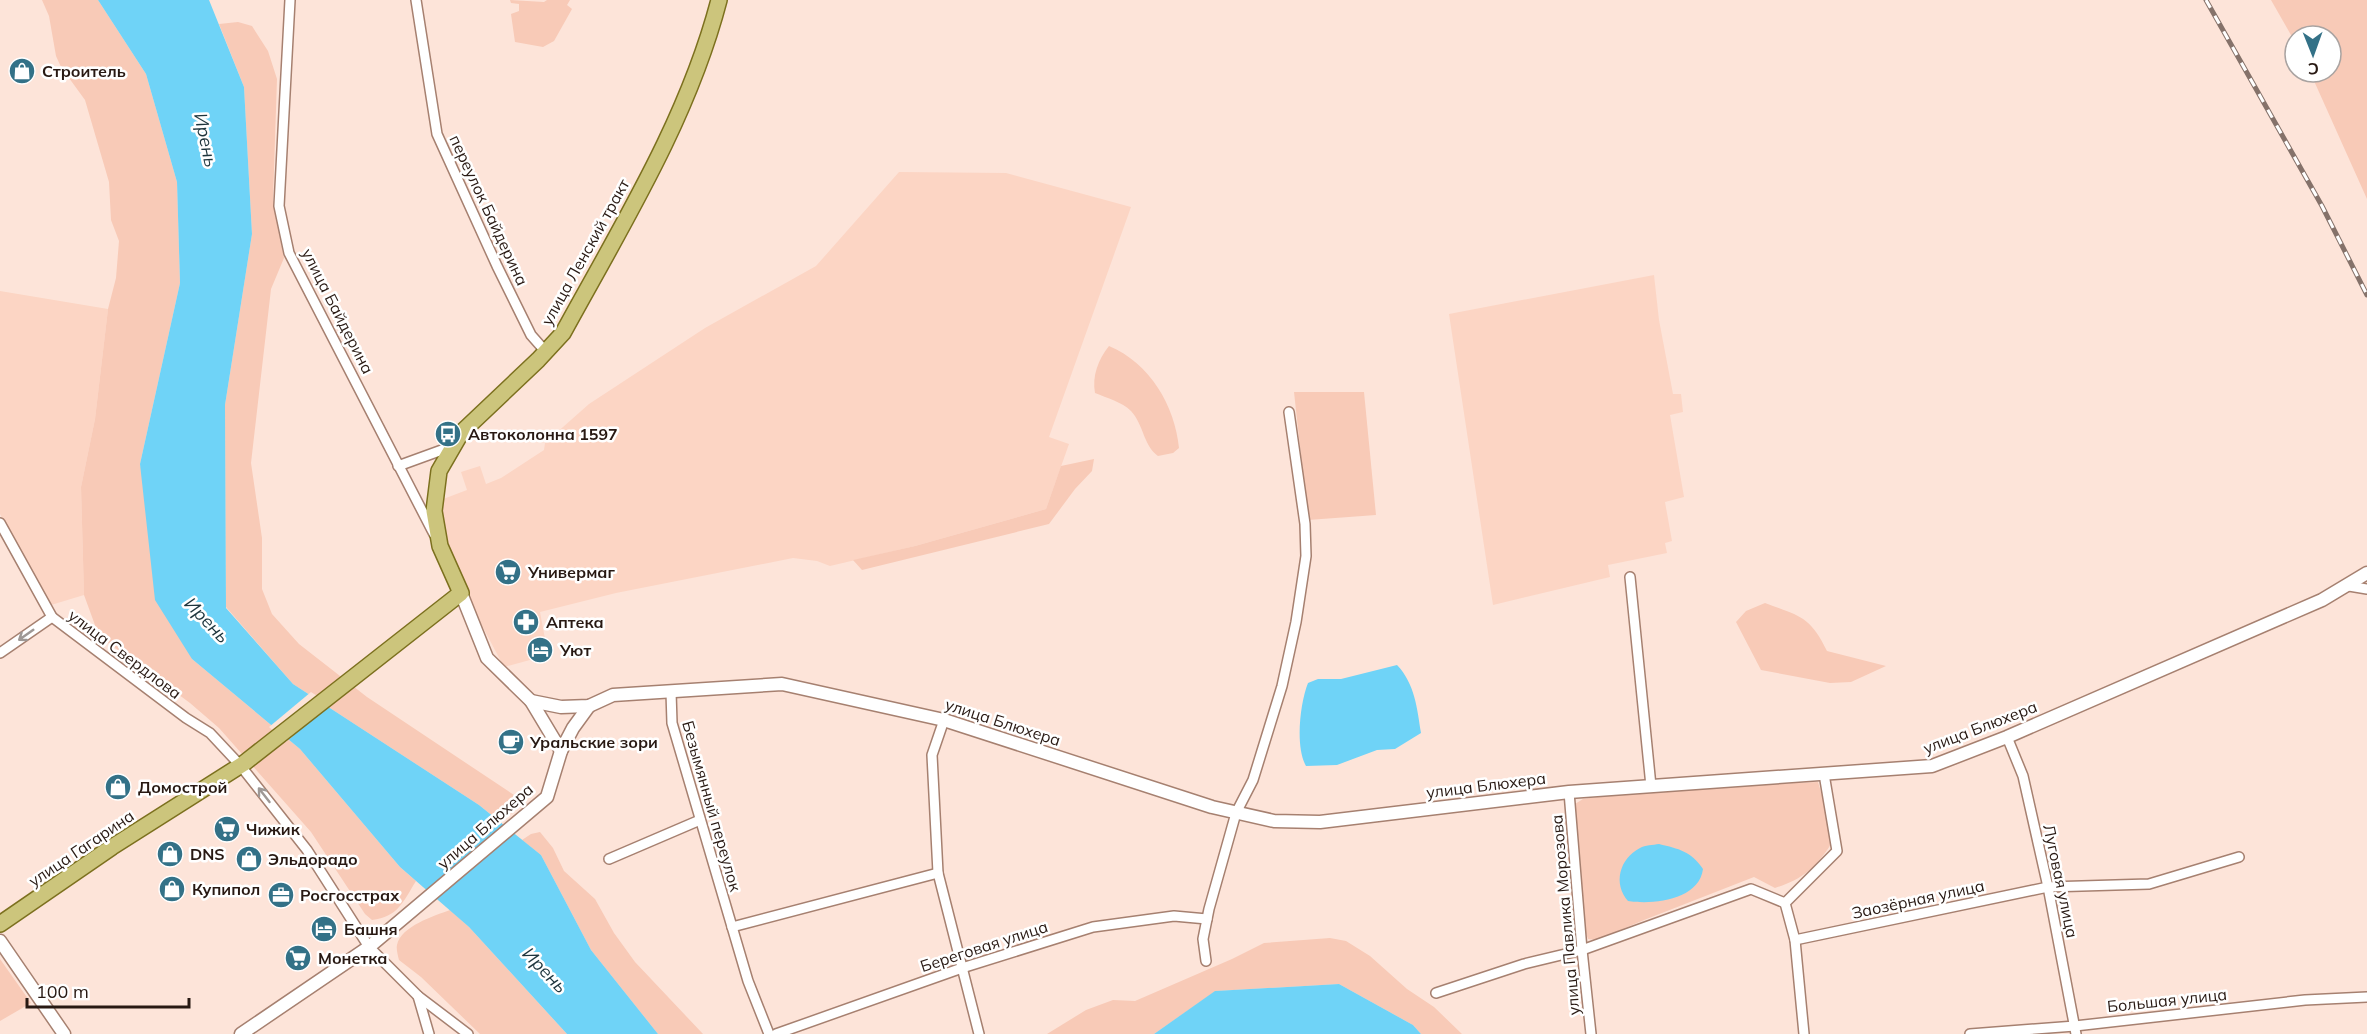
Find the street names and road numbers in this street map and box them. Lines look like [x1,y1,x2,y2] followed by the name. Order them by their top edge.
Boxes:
[445,132,533,288] street label: переулок Байдерина
[536,175,634,329] street label: улица Ленский тракт
[298,245,378,377] street label: улица Байдерина
[65,605,185,703] street label: улица Свердлова
[943,694,1063,750] street label: улица Блюхера
[1920,696,2040,758] street label: улица Блюхера
[678,718,746,894] street label: Безымянный переулок
[1425,768,1547,802] street label: улица Блюхера
[433,779,537,873] street label: улица Блюхера
[25,805,137,891] street label: улица Гагарина
[1546,814,1584,1016] street label: улица Павлика Морозова
[2039,822,2083,940] street label: Луговая улица
[1850,875,1986,923] street label: Заозёрная улица
[918,916,1050,976] street label: Береговая улица
[2106,984,2228,1016] street label: Большая улица

